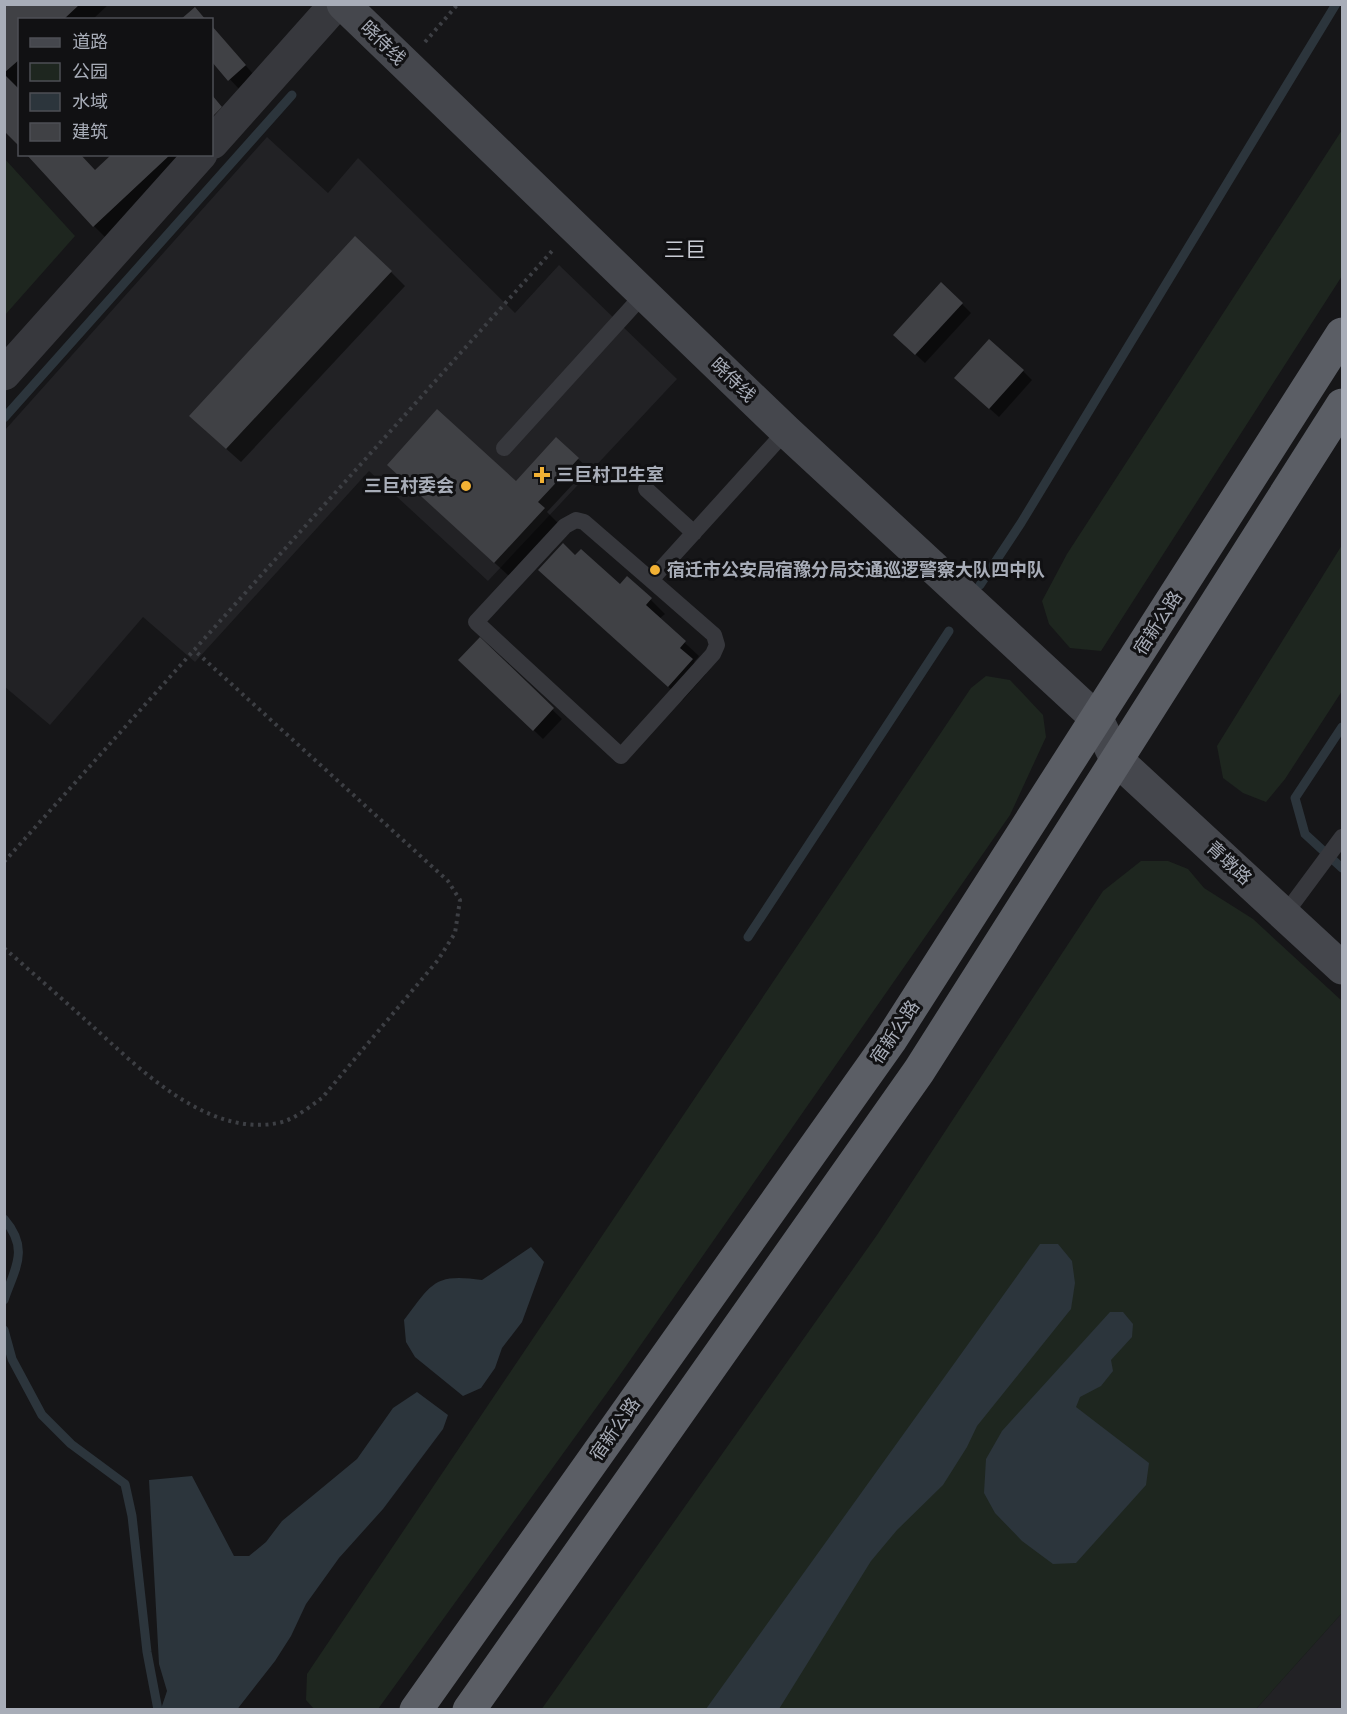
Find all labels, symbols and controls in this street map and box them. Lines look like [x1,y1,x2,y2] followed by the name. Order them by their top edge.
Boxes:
[357,16,410,69] street label: 晓侍线
[18,18,213,156] legend
[72,31,108,52] text: 道路
[72,61,108,82] text: 公园
[72,91,108,112] text: 水域
[72,121,108,142] text: 建筑
[664,237,706,261] district label: 三巨
[707,353,760,406] street label: 晓侍线
[556,464,664,485] place label: 三巨村卫生室
[533,466,551,484] marker: 三巨村卫生室
[364,475,454,496] place label: 三巨村委会
[459,479,473,493] marker: 三巨村委会
[667,559,1045,580] place label: 宿迁市公安局宿豫分局交通巡逻警察大队四中队
[648,563,662,577] marker: 宿迁市公安局宿豫分局交通巡逻警察大队四中队
[1129,587,1186,659] street label: 宿新公路
[1202,837,1256,889] street label: 青墩路
[866,996,923,1067] street label: 宿新公路
[585,1393,644,1464] street label: 宿新公路

